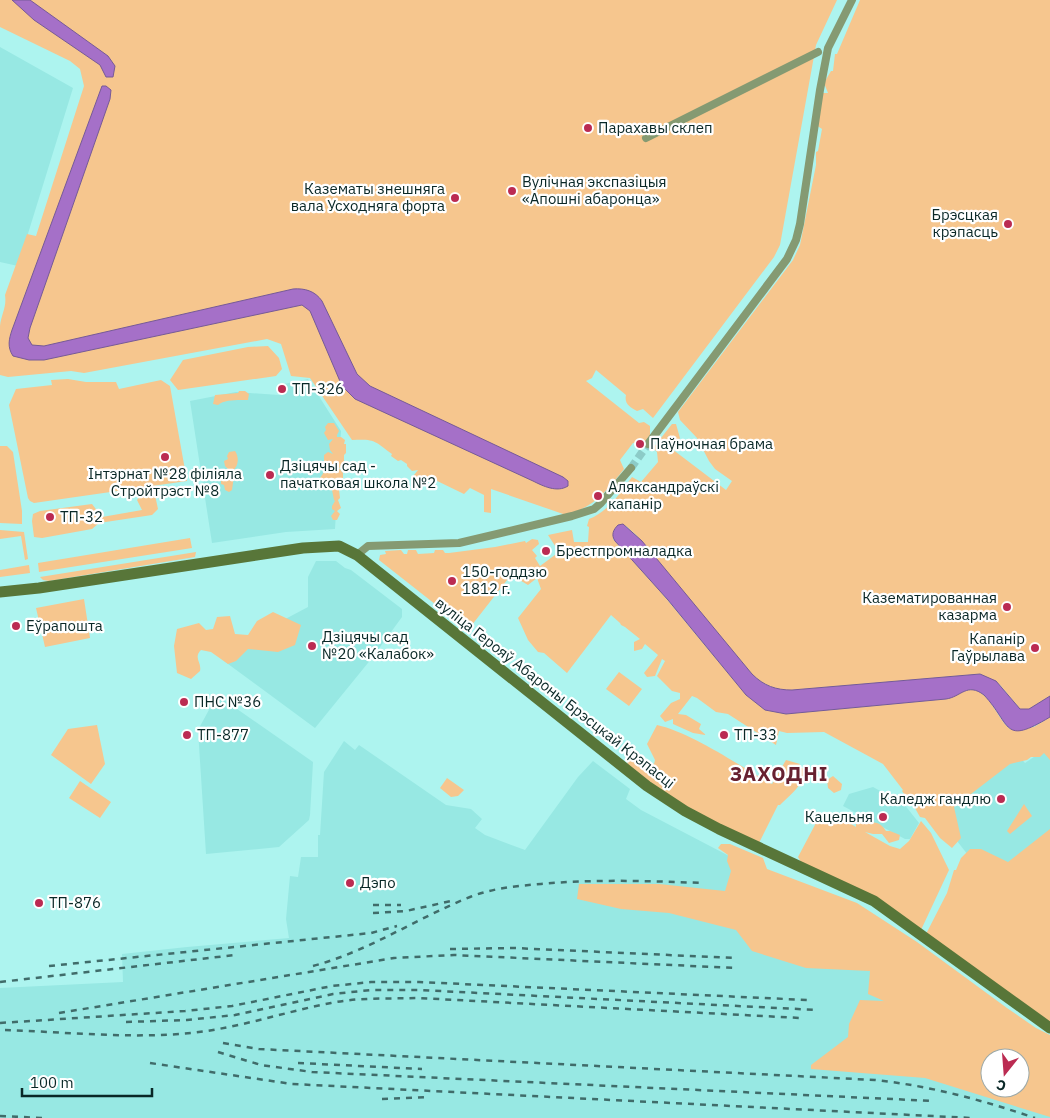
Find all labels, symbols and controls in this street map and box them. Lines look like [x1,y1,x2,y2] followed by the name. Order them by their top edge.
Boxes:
[598,118,713,137] place label: Парахавы склеп
[582,122,594,134] marker: Парахавы склеп
[522,172,667,208] place label: Вулічная экспазіцыя «Апошні абаронца»
[291,179,445,215] place label: Казематы знешняга вала Усходняга форта
[506,185,518,197] marker: Вулічная экспазіцыя «Апошні абаронца»
[449,192,461,204] marker: Казематы знешняга вала Усходняга форта
[931,205,998,241] place label: Брэсцкая крэпасць
[1002,218,1014,230] marker: Брэсцкая крэпасць
[292,379,344,398] place label: ТП-326
[276,383,288,395] marker: ТП-326
[650,434,773,453] place label: Паўночная брама
[634,438,646,450] marker: Паўночная брама
[159,451,171,463] marker: Інтэрнат №28 фiлiяла Стройтрэст №8
[280,456,436,492] place label: Дзіцячы сад - пачатковая школа №2
[88,464,242,500] place label: Інтэрнат №28 фiлiяла Стройтрэст №8
[264,469,276,481] marker: Дзіцячы сад - пачатковая школа №2
[608,477,719,513] place label: Аляксандраўскі капанір
[592,490,604,502] marker: Аляксандраўскі капанір
[60,507,103,526] place label: ТП-32
[44,511,56,523] marker: ТП-32
[556,541,692,560] place label: Брестпромналадка
[540,545,552,557] marker: Брестпромналадка
[462,562,547,598] place label: 150-годдзю 1812 г.
[446,575,458,587] marker: 150-годдзю 1812 г.
[862,588,997,624] place label: Казематированная казарма
[432,593,679,792] street label: вуліца Герояў Абароны Брэсцкай Крэпасці
[1001,601,1013,613] marker: Казематированная казарма
[26,616,103,635] place label: Еўрапошта
[10,620,22,632] marker: Еўрапошта
[322,627,434,663] place label: Дзіцячы сад №20 «Калабок»
[951,629,1025,665] place label: Капанір Гаўрылава
[306,640,318,652] marker: Дзіцячы сад №20 «Калабок»
[1029,642,1041,654] marker: Капанір Гаўрылава
[194,692,261,711] place label: ПНС №36
[178,696,190,708] marker: ПНС №36
[197,725,249,744] place label: ТП-877
[734,725,777,744] place label: ТП-33
[181,729,193,741] marker: ТП-877
[718,729,730,741] marker: ТП-33
[730,760,828,787] district label: ЗАХОДНІ
[880,789,991,808] place label: Каледж гандлю
[995,793,1007,805] marker: Каледж гандлю
[805,807,873,826] place label: Кацельня
[877,811,889,823] marker: Кацельня
[360,873,396,892] place label: Дэпо
[344,877,356,889] marker: Дэпо
[49,893,101,912] place label: ТП-876
[33,897,45,909] marker: ТП-876
[980,1048,1030,1098] north arrow
[22,1066,152,1098] scale bar
[30,1073,74,1092] text: 100 m
[994,1075,1008,1095] text: С

